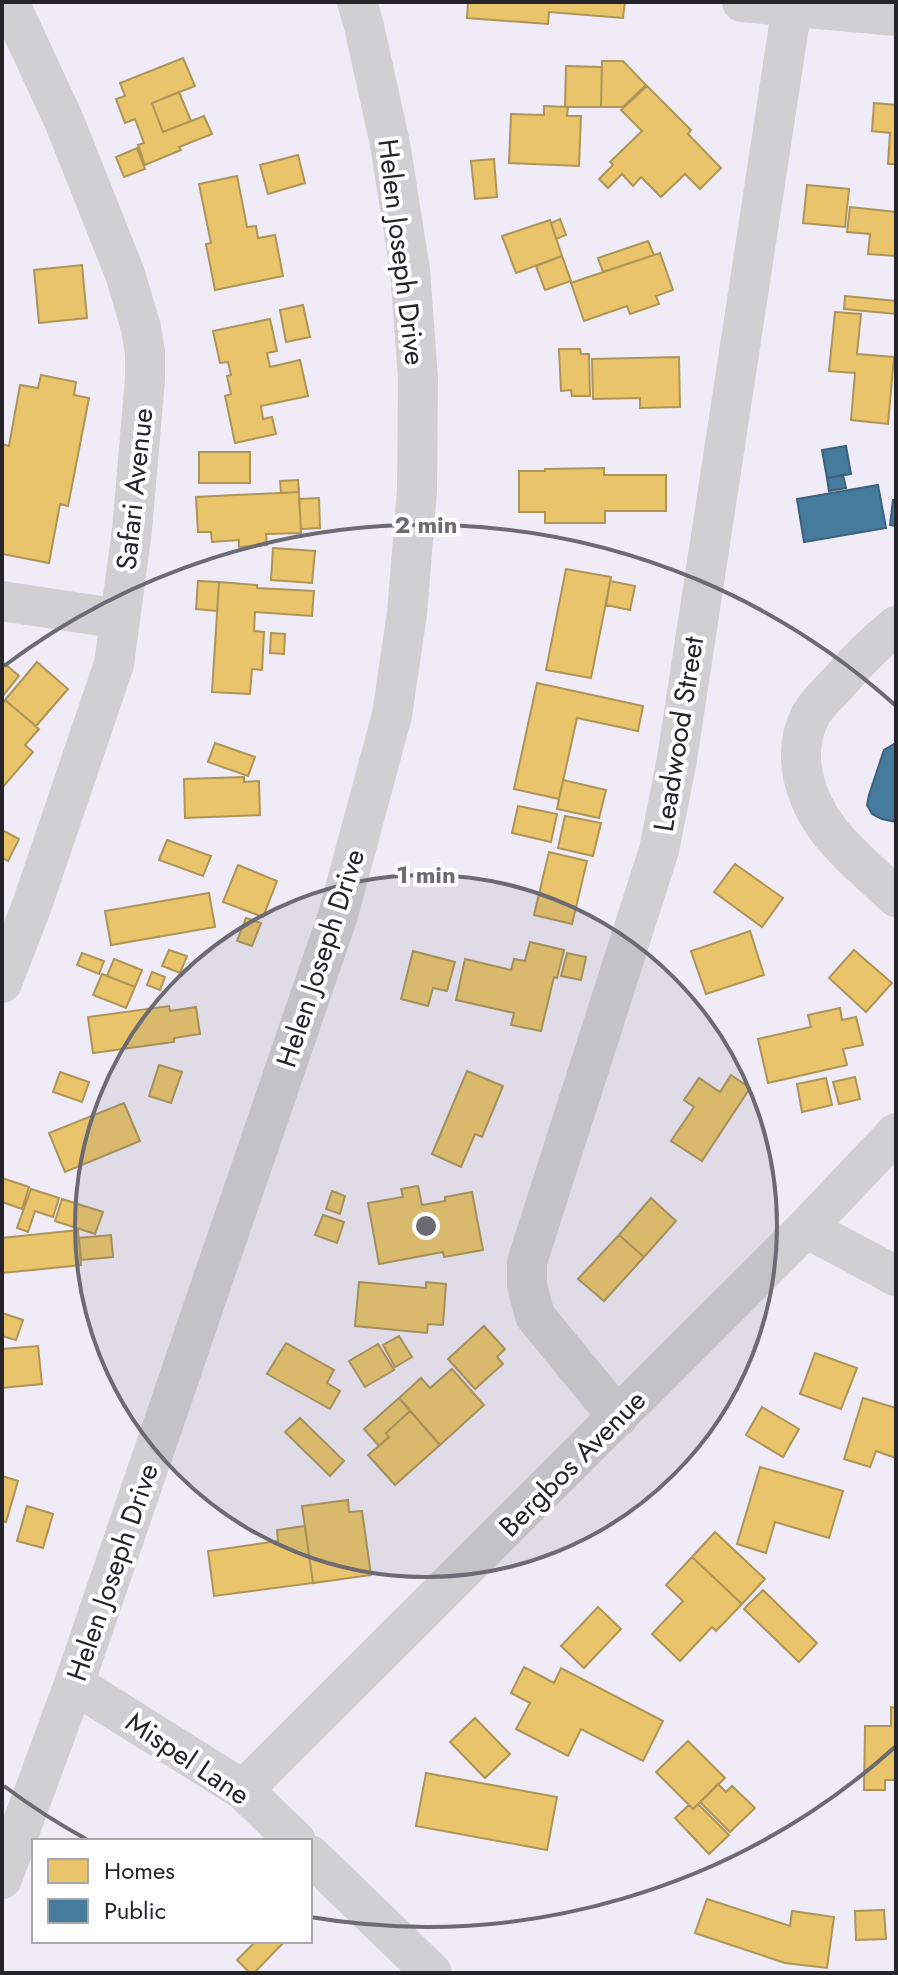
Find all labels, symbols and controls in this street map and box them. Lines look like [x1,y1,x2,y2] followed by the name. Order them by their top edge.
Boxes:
[367,137,436,367] street label: Helen Joseph Drive
[106,406,163,572] street label: Safari Avenue
[394,507,458,542] text: 2 min
[643,633,714,834] street label: Leadwood Street
[266,844,375,1073] street label: Helen Joseph Drive
[396,857,456,892] text: 1 min
[412,1212,440,1240] centre of rings
[490,1381,655,1546] street label: Bergbos Avenue
[56,1458,169,1686] street label: Helen Joseph Drive
[118,1702,258,1815] street label: Mispel Lane
[32,1839,312,1943] legend
[104,1853,175,1888] text: Homes
[104,1893,166,1928] text: Public

